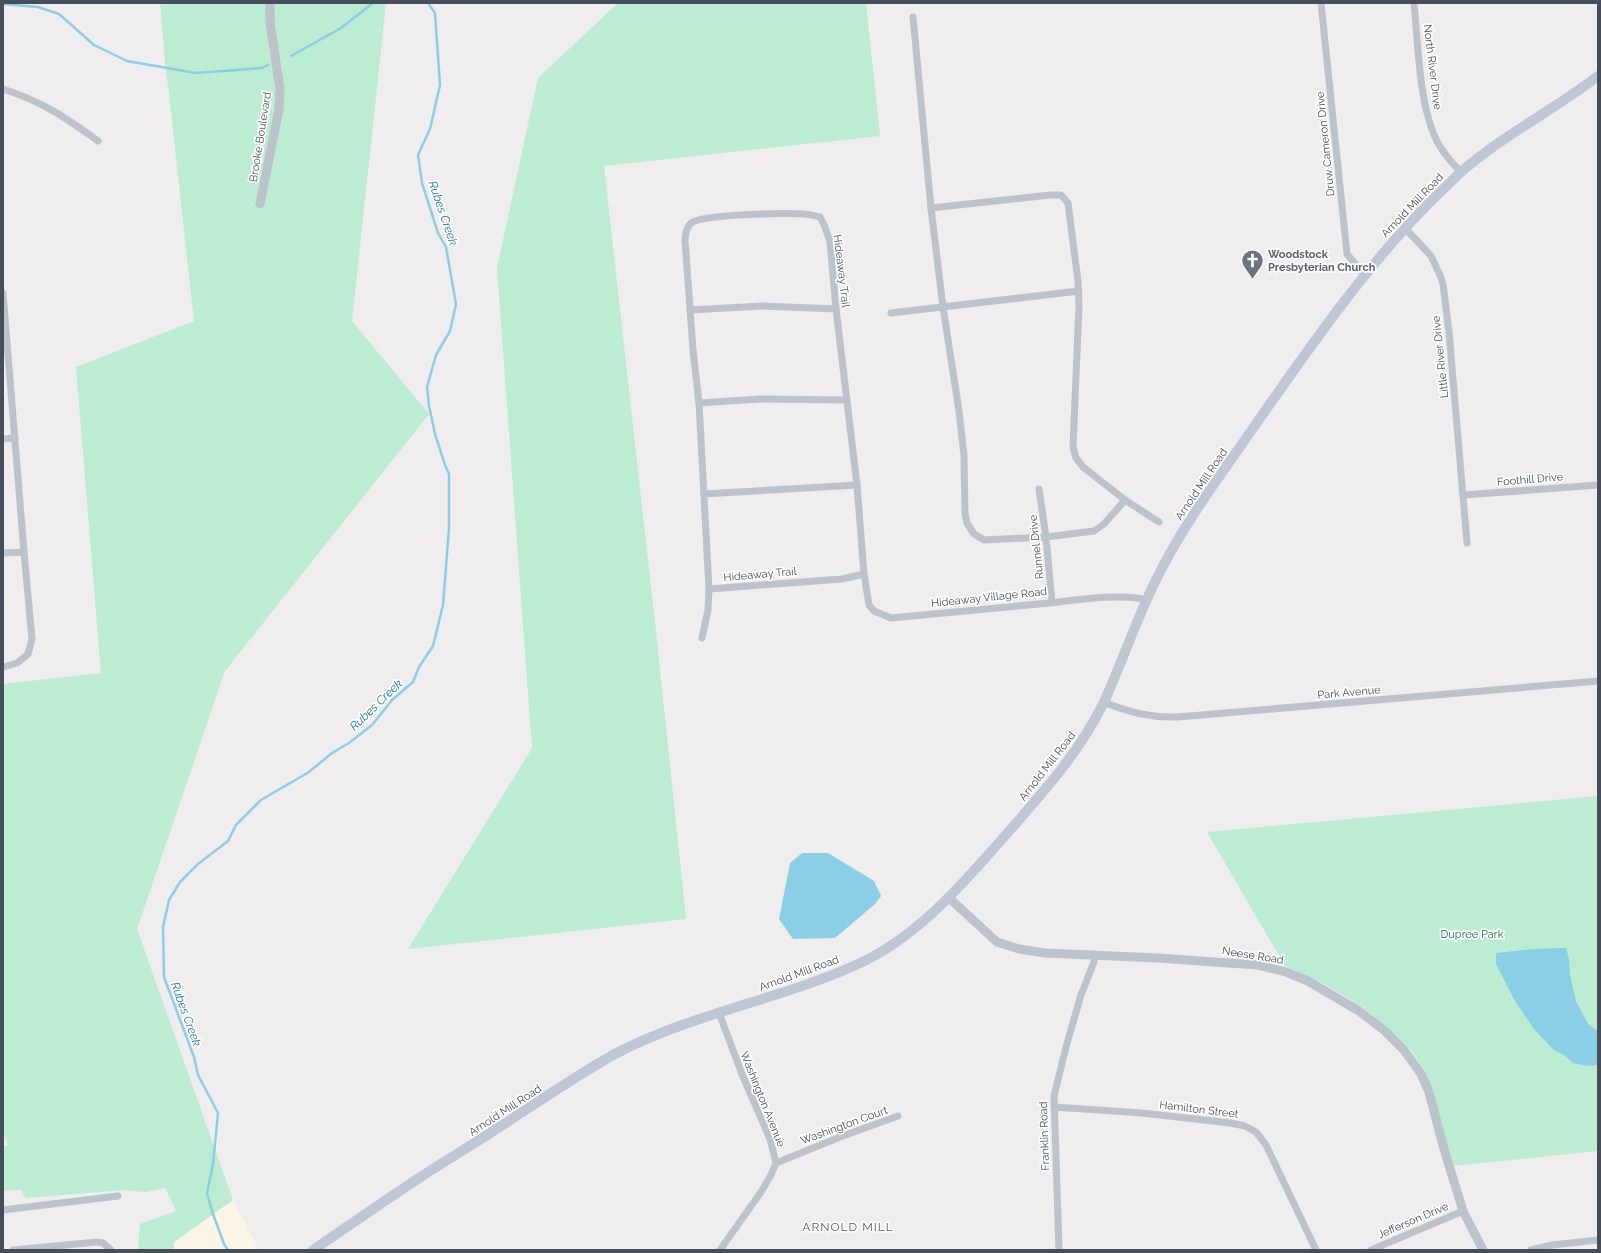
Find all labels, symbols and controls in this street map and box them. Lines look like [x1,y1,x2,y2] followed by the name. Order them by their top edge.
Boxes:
[1421,24,1444,111] street label: North River Drive
[1313,90,1337,197] street label: Druw Cameron Drive
[247,91,274,183] street label: Brooke Boulevard
[1379,171,1446,240] street label: Arnold Mill Road
[425,179,461,248] water label: Rubes Creek
[831,234,852,308] street label: Hideaway Trail
[1240,247,1266,280] church icon: Woodstock Presbyterian Church
[1268,248,1376,274] place label: Woodstock Presbyterian Church
[1430,315,1451,399] street label: Little River Drive
[1173,446,1230,523] street label: Arnold Mill Road
[1496,470,1564,489] street label: Foothill Drive
[1027,514,1046,580] street label: Runnel Drive
[723,565,797,584] street label: Hideaway Trail
[930,585,1048,610] street label: Hideaway Village Road
[347,676,406,733] water label: Rubes Creek
[1317,683,1382,702] street label: Park Avenue
[1016,729,1078,803] street label: Arnold Mill Road
[1440,928,1504,941] park label: Dupree Park
[1221,944,1285,967] street label: Neese Road
[758,953,841,994] street label: Arnold Mill Road
[168,980,204,1049] water label: Rubes Creek
[737,1050,788,1149] street label: Washington Avenue
[467,1082,544,1139] street label: Arnold Mill Road
[1159,1098,1239,1121] street label: Hamilton Street
[1037,1101,1052,1171] street label: Franklin Road
[799,1104,890,1147] street label: Washington Court
[1376,1200,1451,1241] street label: Jefferson Drive
[802,1220,894,1234] district label: ARNOLD MILL

